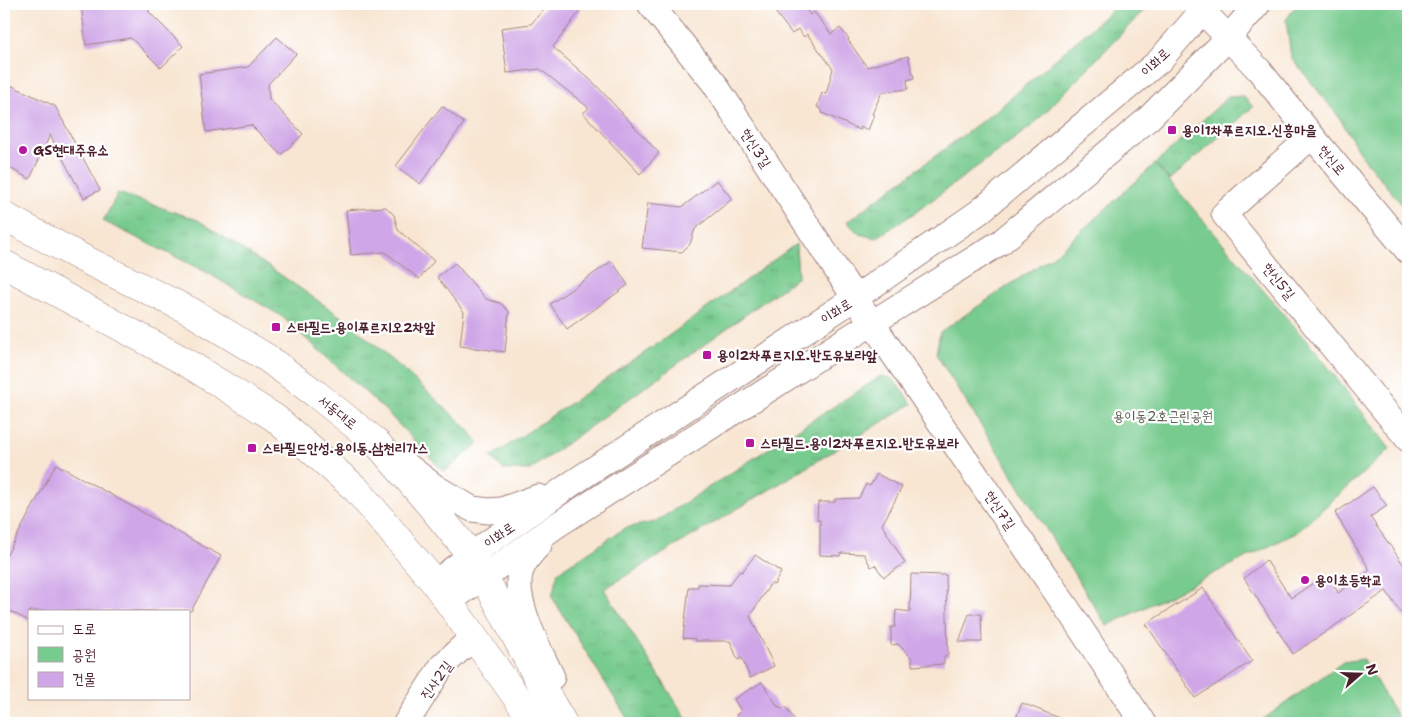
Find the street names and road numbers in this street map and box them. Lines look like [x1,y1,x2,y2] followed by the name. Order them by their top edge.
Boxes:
[1137,44,1173,80] street label: 이화로
[737,125,776,172] street label: 현신3길
[1314,141,1350,179] street label: 현신로
[1259,259,1300,304] street label: 현신5길
[817,294,855,328] street label: 이화로
[315,391,361,433] street label: 서동대로
[980,487,1020,534] street label: 현신7길
[480,518,518,552] street label: 이화로
[416,656,457,703] street label: 진사2길

